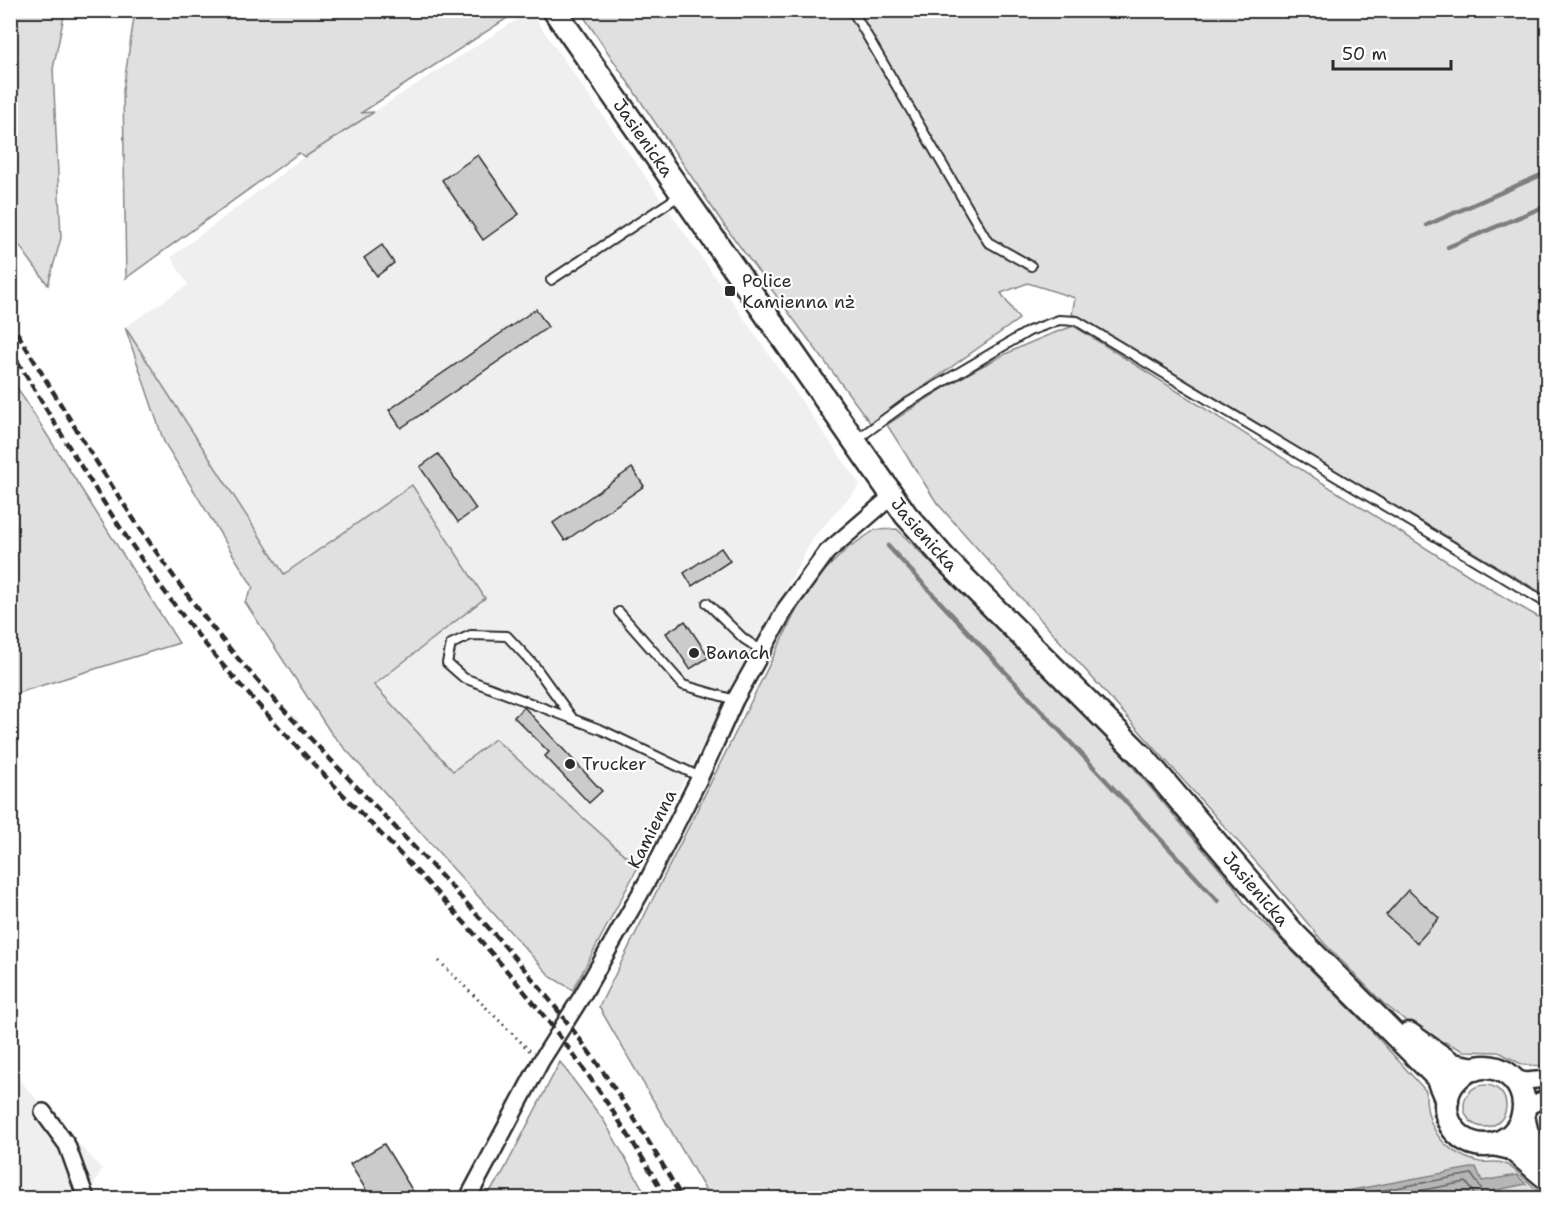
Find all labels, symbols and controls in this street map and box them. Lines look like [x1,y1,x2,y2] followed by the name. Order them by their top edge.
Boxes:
[1333,33,1452,71] scale bar
[1342,42,1387,66] text: 50 m
[607,94,679,182] street label: Jasienicka
[742,269,856,314] place label: Police Kamienna nż
[723,284,737,298] marker: Police Kamienna nż
[885,493,963,577] street label: Jasienicka
[706,641,770,665] place label: Banach
[687,646,701,660] marker: Banach
[582,752,647,776] place label: Trucker
[563,757,577,771] marker: Trucker
[622,785,682,873] street label: Kamienna
[1217,847,1294,931] street label: Jasienicka

